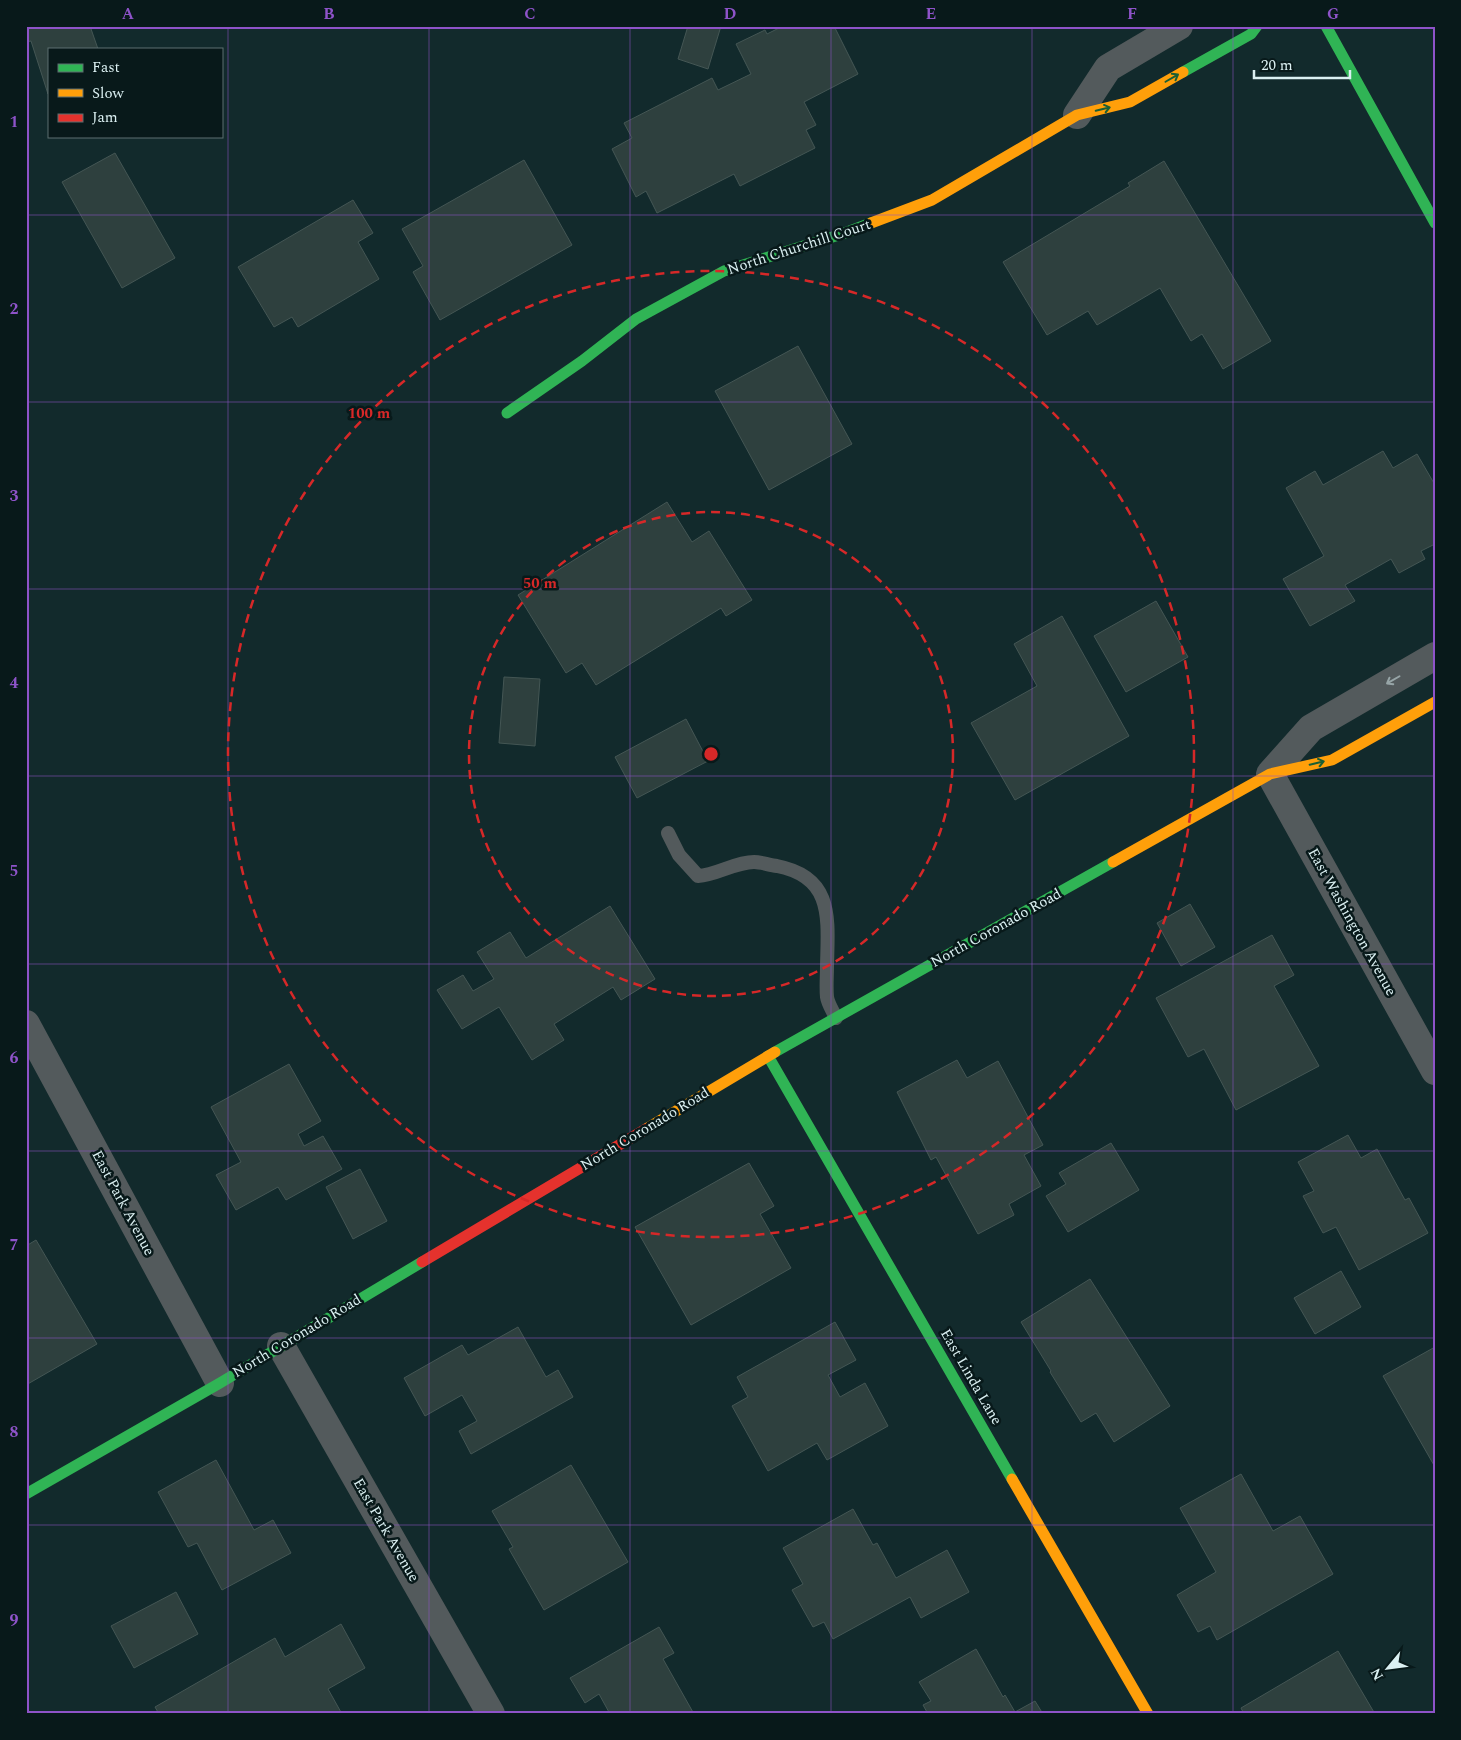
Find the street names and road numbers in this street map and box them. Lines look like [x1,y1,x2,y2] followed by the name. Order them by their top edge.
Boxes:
[724,213,874,281] street label: North Churchill Court
[1302,844,1402,1000] street label: East Washington Avenue
[926,882,1066,974] street label: North Coronado Road
[576,1081,714,1177] street label: North Coronado Road
[85,1146,161,1260] street label: East Park Avenue
[228,1288,366,1384] street label: North Coronado Road
[934,1325,1008,1429] street label: East Linda Lane
[347,1474,425,1586] street label: East Park Avenue

